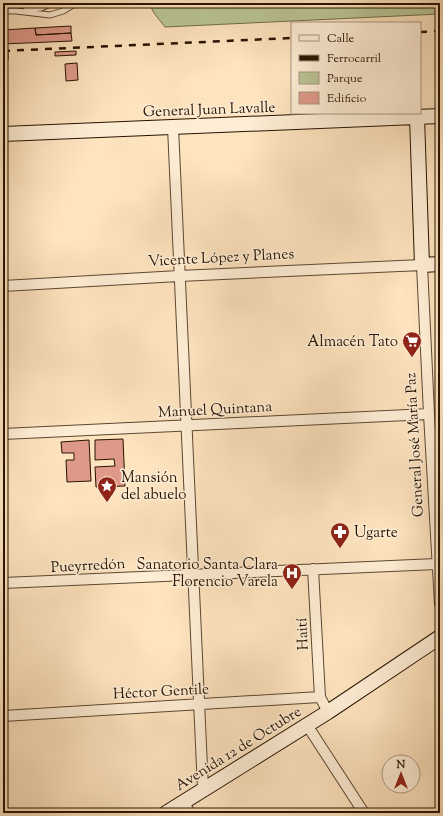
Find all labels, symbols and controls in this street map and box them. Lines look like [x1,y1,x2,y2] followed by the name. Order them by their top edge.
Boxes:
[291,22,421,114] legend
[327,30,355,48] text: Calle
[327,50,382,68] text: Ferrocarril
[327,70,363,88] text: Parque
[327,90,367,108] text: Edificio
[142,98,276,123] street label: General Juan Lavalle
[147,244,295,273] street label: Vicente López y Planes
[401,330,423,358] supermarket icon: Almacén Tato
[307,332,398,353] place label: Almacén Tato
[401,372,430,518] street label: General José María Paz
[157,397,273,424] street label: Manuel Quintana
[121,468,186,506] place label: Mansión del abuelo
[96,475,118,503] place icon: Mansión del abuelo
[329,521,351,549] pharmacy icon: Ugarte
[354,523,398,544] place label: Ugarte
[50,554,126,579] street label: Pueyrredón
[137,555,278,593] place label: Sanatorio Santa Clara Florencio Varela
[281,562,303,590] hospital icon: Sanatorio Santa Clara Florencio Varela
[292,617,315,651] street label: Haití
[113,679,210,705] street label: Héctor Gentile
[172,702,306,797] street label: Avenida 12 de Octubre
[381,754,421,794] north arrow
[396,757,406,773] text: N

